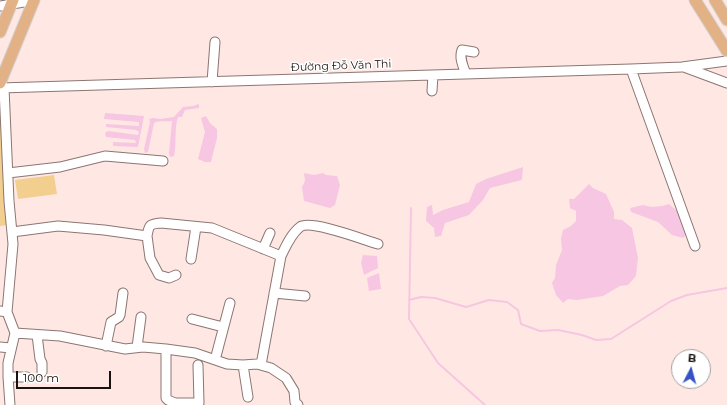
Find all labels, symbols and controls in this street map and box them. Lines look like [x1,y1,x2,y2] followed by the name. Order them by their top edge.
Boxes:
[290,58,392,74] street label: Đường Đỗ Văn Thi
[671,349,711,389] north arrow
[687,351,697,365] text: B
[18,363,113,389] scale bar
[23,370,59,385] text: 100 m

